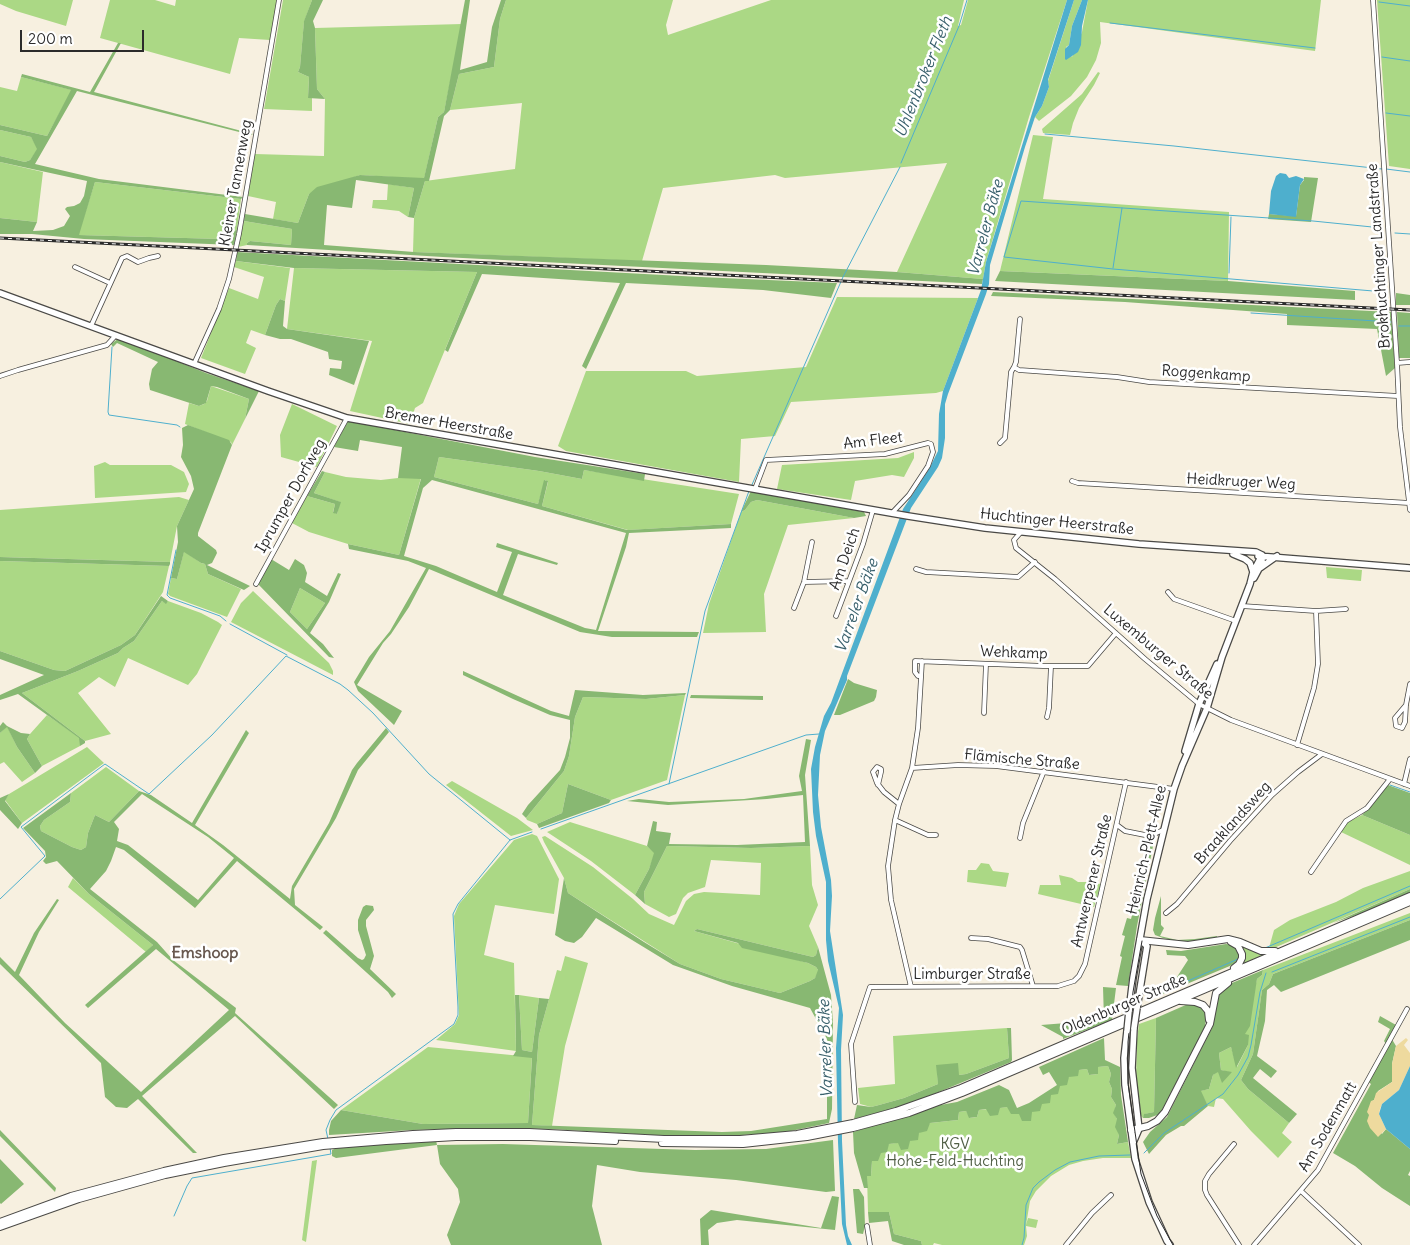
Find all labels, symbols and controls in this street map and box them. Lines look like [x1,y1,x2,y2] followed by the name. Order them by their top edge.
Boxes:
[891,14,957,140] water label: Uhlenbroker Fleth
[22,20,146,52] scale bar
[28,29,73,48] text: 200 m
[216,118,256,248] street label: Kleiner Tannenweg
[1364,163,1394,349] street label: Brokhuchtinger Landstraße
[964,178,1008,278] water label: Varreler Bäke
[1161,362,1251,386] street label: Roggenkamp
[383,404,515,444] street label: Bremer Heerstraße
[842,428,904,454] street label: Am Fleet
[252,436,330,556] street label: Iprumper Dorfweg
[1186,470,1296,494] street label: Heidkruger Weg
[979,505,1135,539] street label: Huchtinger Heerstraße
[826,525,864,593] street label: Am Deich
[831,556,883,656] water label: Varreler Bäke
[1099,601,1217,703] street label: Luxemburger Straße
[980,643,1048,663] street label: Wehkamp
[964,746,1080,774] street label: Flämische Straße
[1191,778,1275,868] street label: Braaklandsweg
[1123,784,1171,916] street label: Heinrich-Plett-Allee
[1068,813,1116,949] street label: Antwerpener Straße
[172,943,238,963] district label: Emshoop
[913,966,1031,984] street label: Limburger Straße
[1059,971,1189,1039] street label: Oldenburger Straße
[815,999,837,1099] water label: Varreler Bäke
[1295,1079,1361,1175] street label: Am Sodenmatt
[886,1136,1024,1171] park label: KGV Hohe-Feld-Huchting

